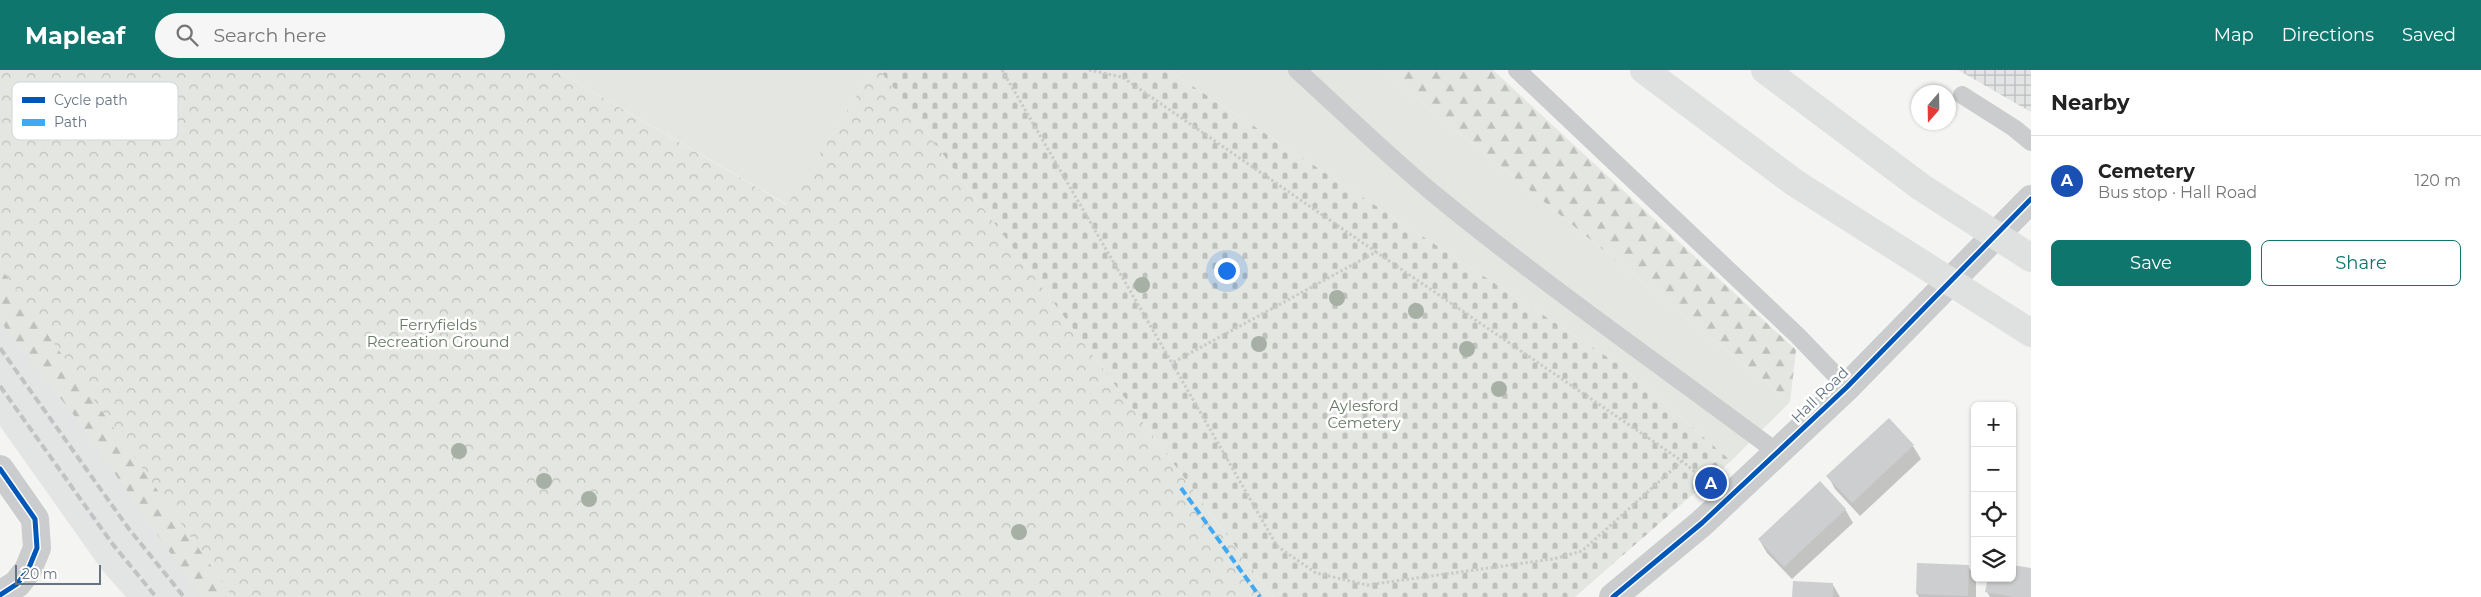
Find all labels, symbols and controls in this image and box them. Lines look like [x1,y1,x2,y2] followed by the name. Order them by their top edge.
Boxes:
[155,13,505,58] search box
[25,21,125,50] text: Mapleaf
[173,21,201,49] icon: search
[213,24,326,47] text: Search here
[2214,24,2254,46] text: Map
[2282,24,2374,46] text: Directions
[2402,24,2456,46] text: Saved
[12,82,178,140] legend
[1911,85,1956,130] north arrow
[2051,90,2130,115] text: Nearby
[54,91,128,109] text: Cycle path
[54,113,87,131] text: Path
[2098,160,2195,183] text: Cemetery
[2061,171,2073,190] text: A
[2414,171,2461,190] text: 120 m
[2098,183,2257,202] text: Bus stop · Hall Road
[2051,240,2251,286] button: Save
[2261,240,2461,286] button: Share
[1214,258,1240,284] your location
[367,315,509,351] park label: Ferryfields Recreation Ground
[1787,363,1852,427] street label: Hall Road
[1327,396,1401,432] park label: Aylesford Cemetery
[1971,402,2016,582] map controls
[1971,402,2016,447] button: +
[1971,447,2016,492] button: −
[1695,464,1727,502] pin: A
[1971,492,2016,537] button: locate
[1971,537,2016,582] button: layers
[15,562,101,585] scale bar
[22,565,58,583] text: 20 m

